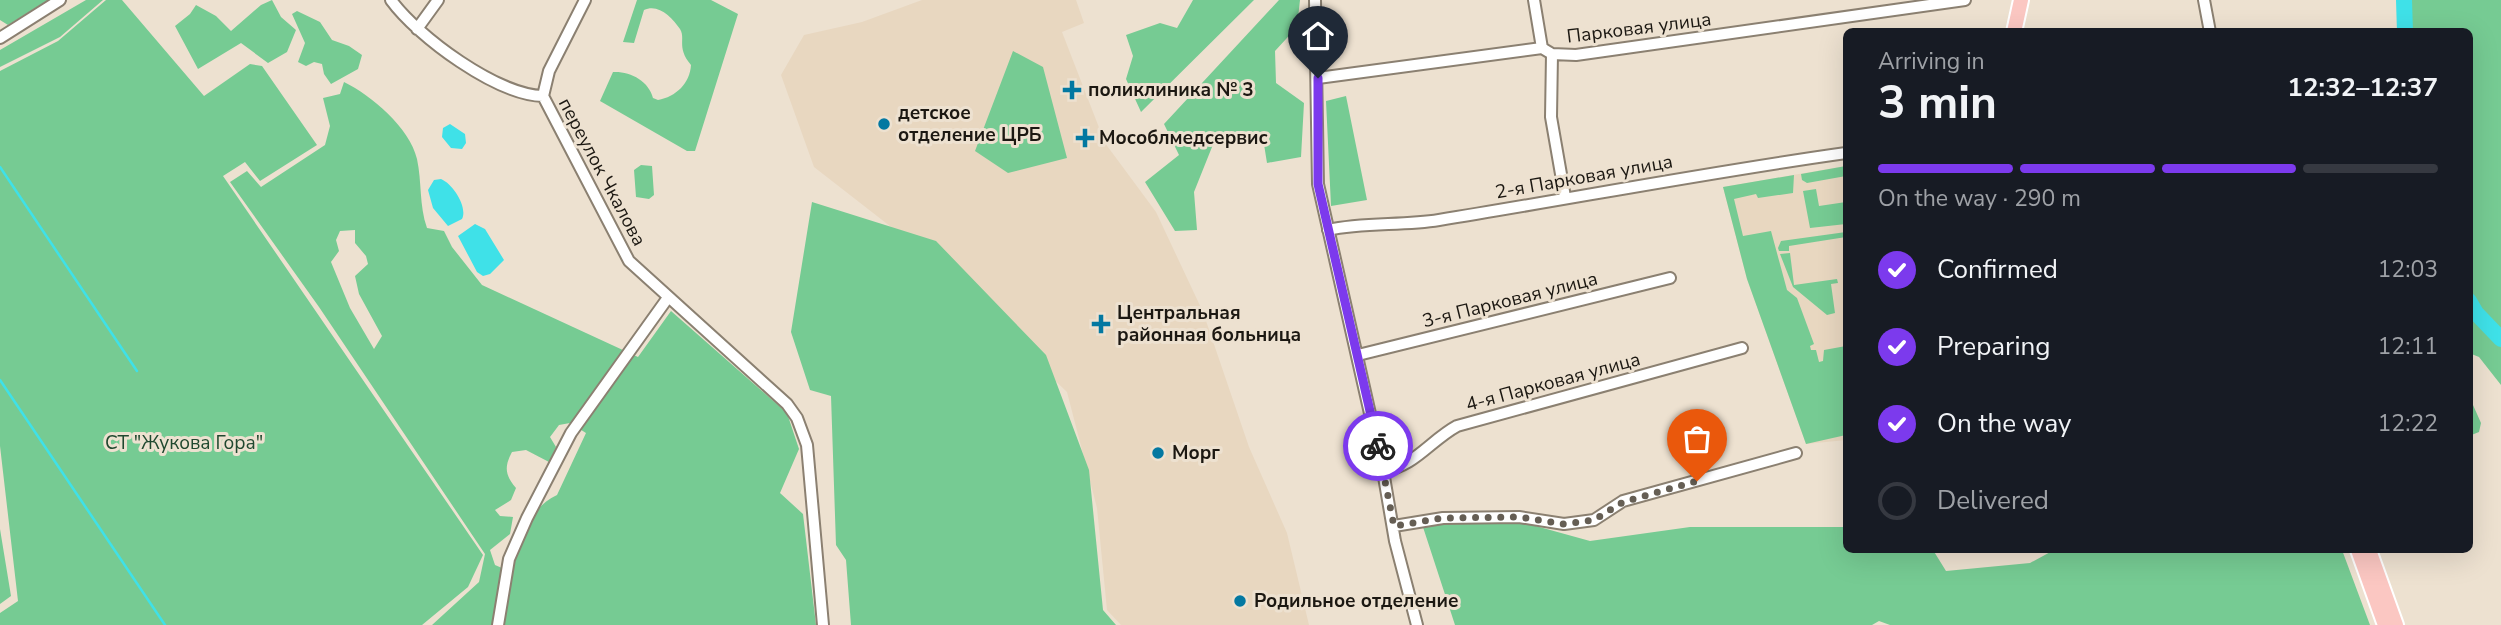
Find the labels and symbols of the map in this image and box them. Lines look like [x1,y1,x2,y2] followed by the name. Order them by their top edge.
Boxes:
[1288,6,1348,78] pin
[1565,6,1713,50] street label: Парковая улица
[1088,77,1254,103] place label: поликлиника № 3
[1062,80,1082,100] marker: поликлиника № 3
[552,93,652,251] street label: переулок Чкалова
[898,100,1042,148] place label: детское отделение ЦРБ
[876,116,892,132] marker: детское отделение ЦРБ
[1099,125,1268,151] place label: Мособлмедсервис
[1077,130,1093,146] marker: Мособлмедсервис
[1493,149,1675,205] street label: 2-я Парковая улица
[1420,266,1600,334] street label: 3-я Парковая улица
[1117,300,1301,348] place label: Центральная районная больница
[1091,314,1111,334] marker: Центральная районная больница
[1463,346,1643,418] street label: 4-я Парковая улица
[1667,409,1727,481] pin
[1343,411,1413,481] courier
[105,430,263,456] park label: СТ "Жукова Гора"
[1172,440,1220,466] place label: Морг
[1150,445,1166,461] marker: Морг
[1254,588,1459,614] place label: Родильное отделение
[1232,593,1248,609] marker: Родильное отделение

